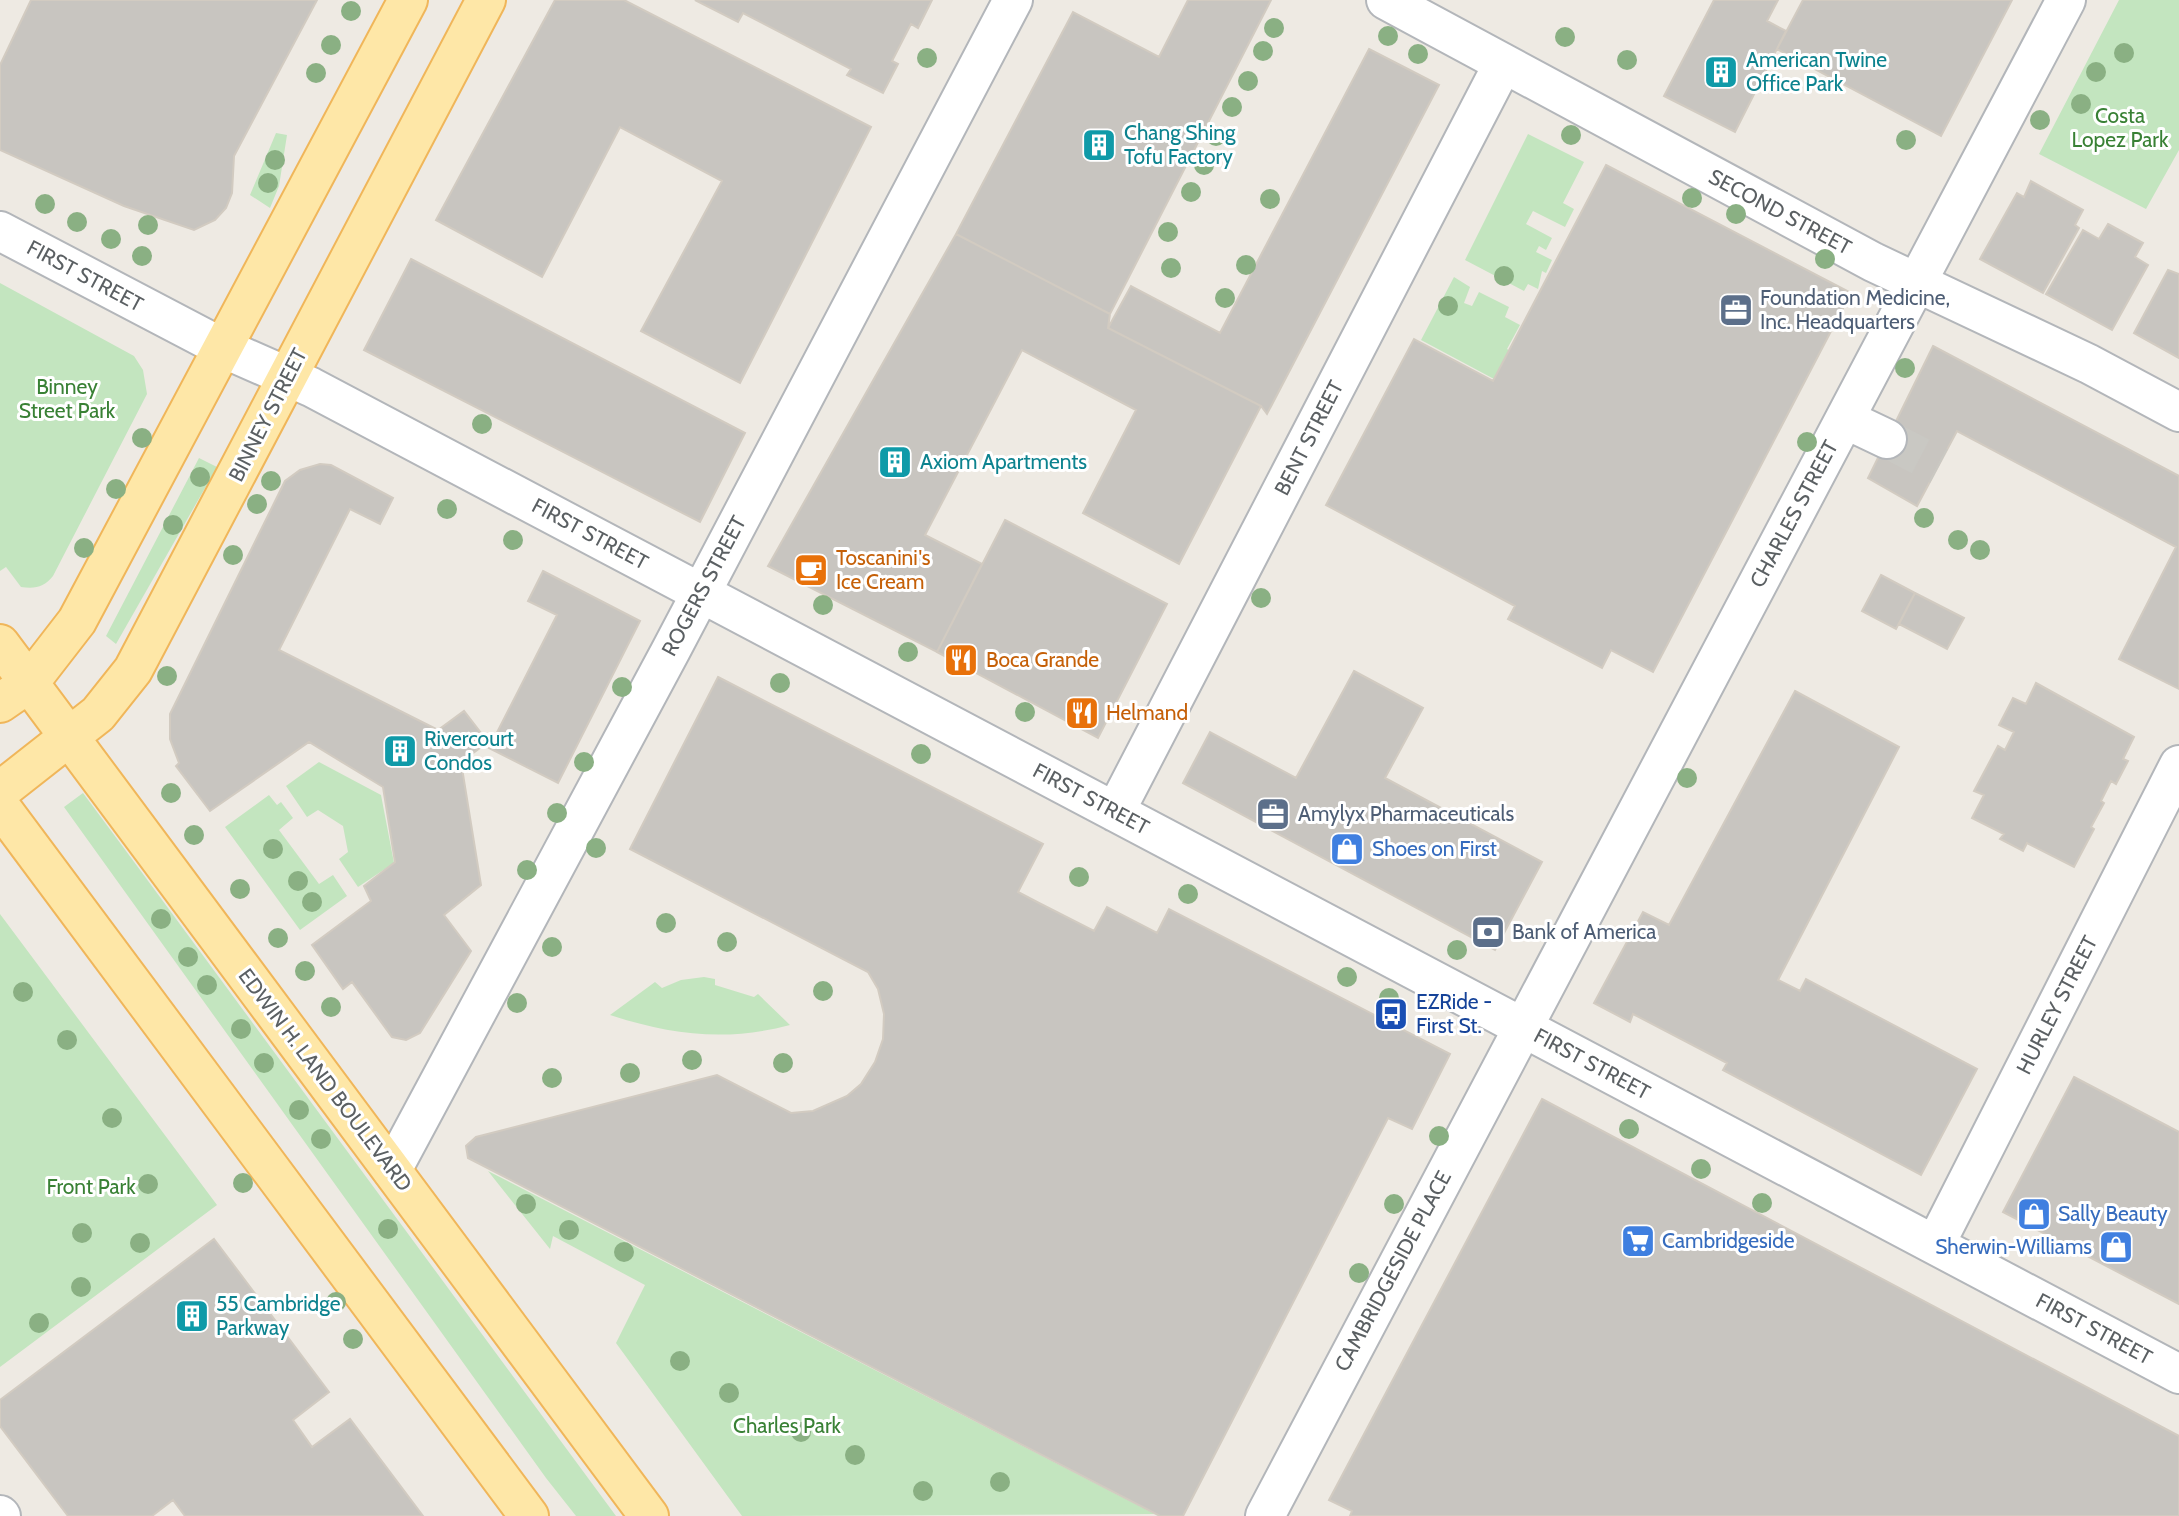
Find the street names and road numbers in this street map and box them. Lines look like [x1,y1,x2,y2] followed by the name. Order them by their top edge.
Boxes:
[1705,163,1856,260] street label: SECOND STREET
[23,235,148,317] street label: FIRST STREET
[223,344,312,486] street label: BINNEY STREET
[1269,376,1348,499] street label: BENT STREET
[1744,436,1843,592] street label: CHARLES STREET
[528,493,653,575] street label: FIRST STREET
[656,512,751,660] street label: ROGERS STREET
[1029,758,1154,840] street label: FIRST STREET
[2011,931,2102,1078] street label: HURLEY STREET
[233,963,417,1196] street label: EDWIN H. LAND BOULEVARD
[1530,1023,1655,1105] street label: FIRST STREET
[1329,1166,1456,1375] street label: CAMBRIDGESIDE PLACE
[2032,1288,2157,1370] street label: FIRST STREET

